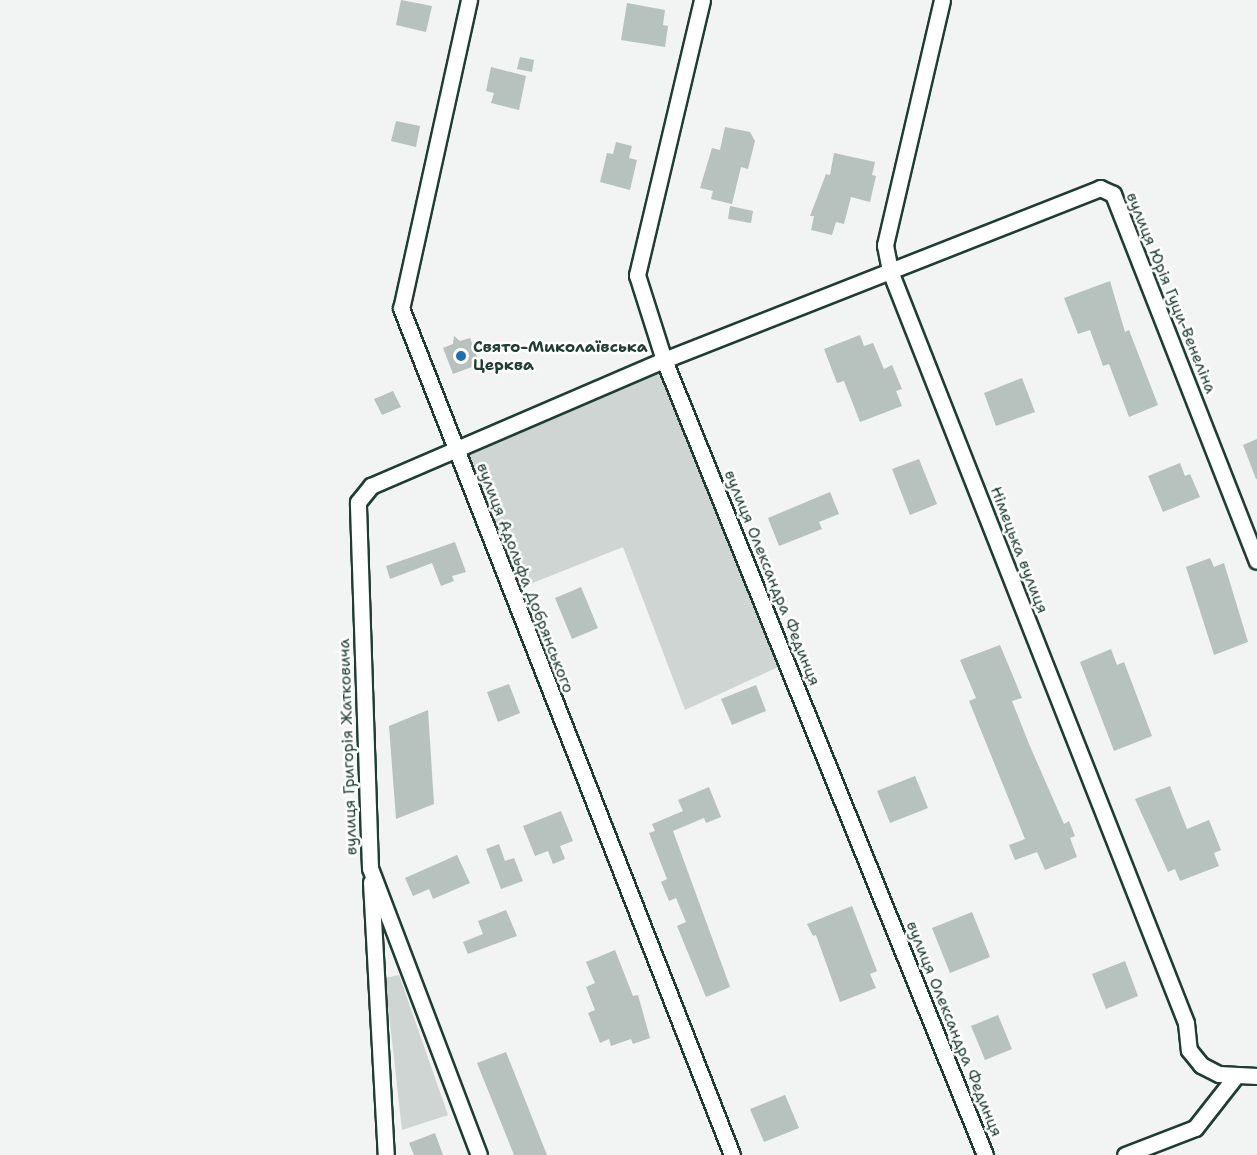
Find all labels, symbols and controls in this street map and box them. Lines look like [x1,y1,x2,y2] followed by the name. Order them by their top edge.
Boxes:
[1122,190,1220,396] street label: вулиця Юрія Гуци-Венеліна
[473,337,648,375] place label: Свято-Миколаївська Церква
[454,349,468,363] marker: Свято-Миколаївська Церква
[472,460,578,696] street label: вулиця Адольфа Добрянського
[720,467,824,689] street label: вулиця Олександра Фединця
[986,484,1052,616] street label: Німецька вулиця
[335,638,361,856] street label: вулиця Григорія Жатковича
[902,918,1006,1140] street label: вулиця Олександра Фединця

